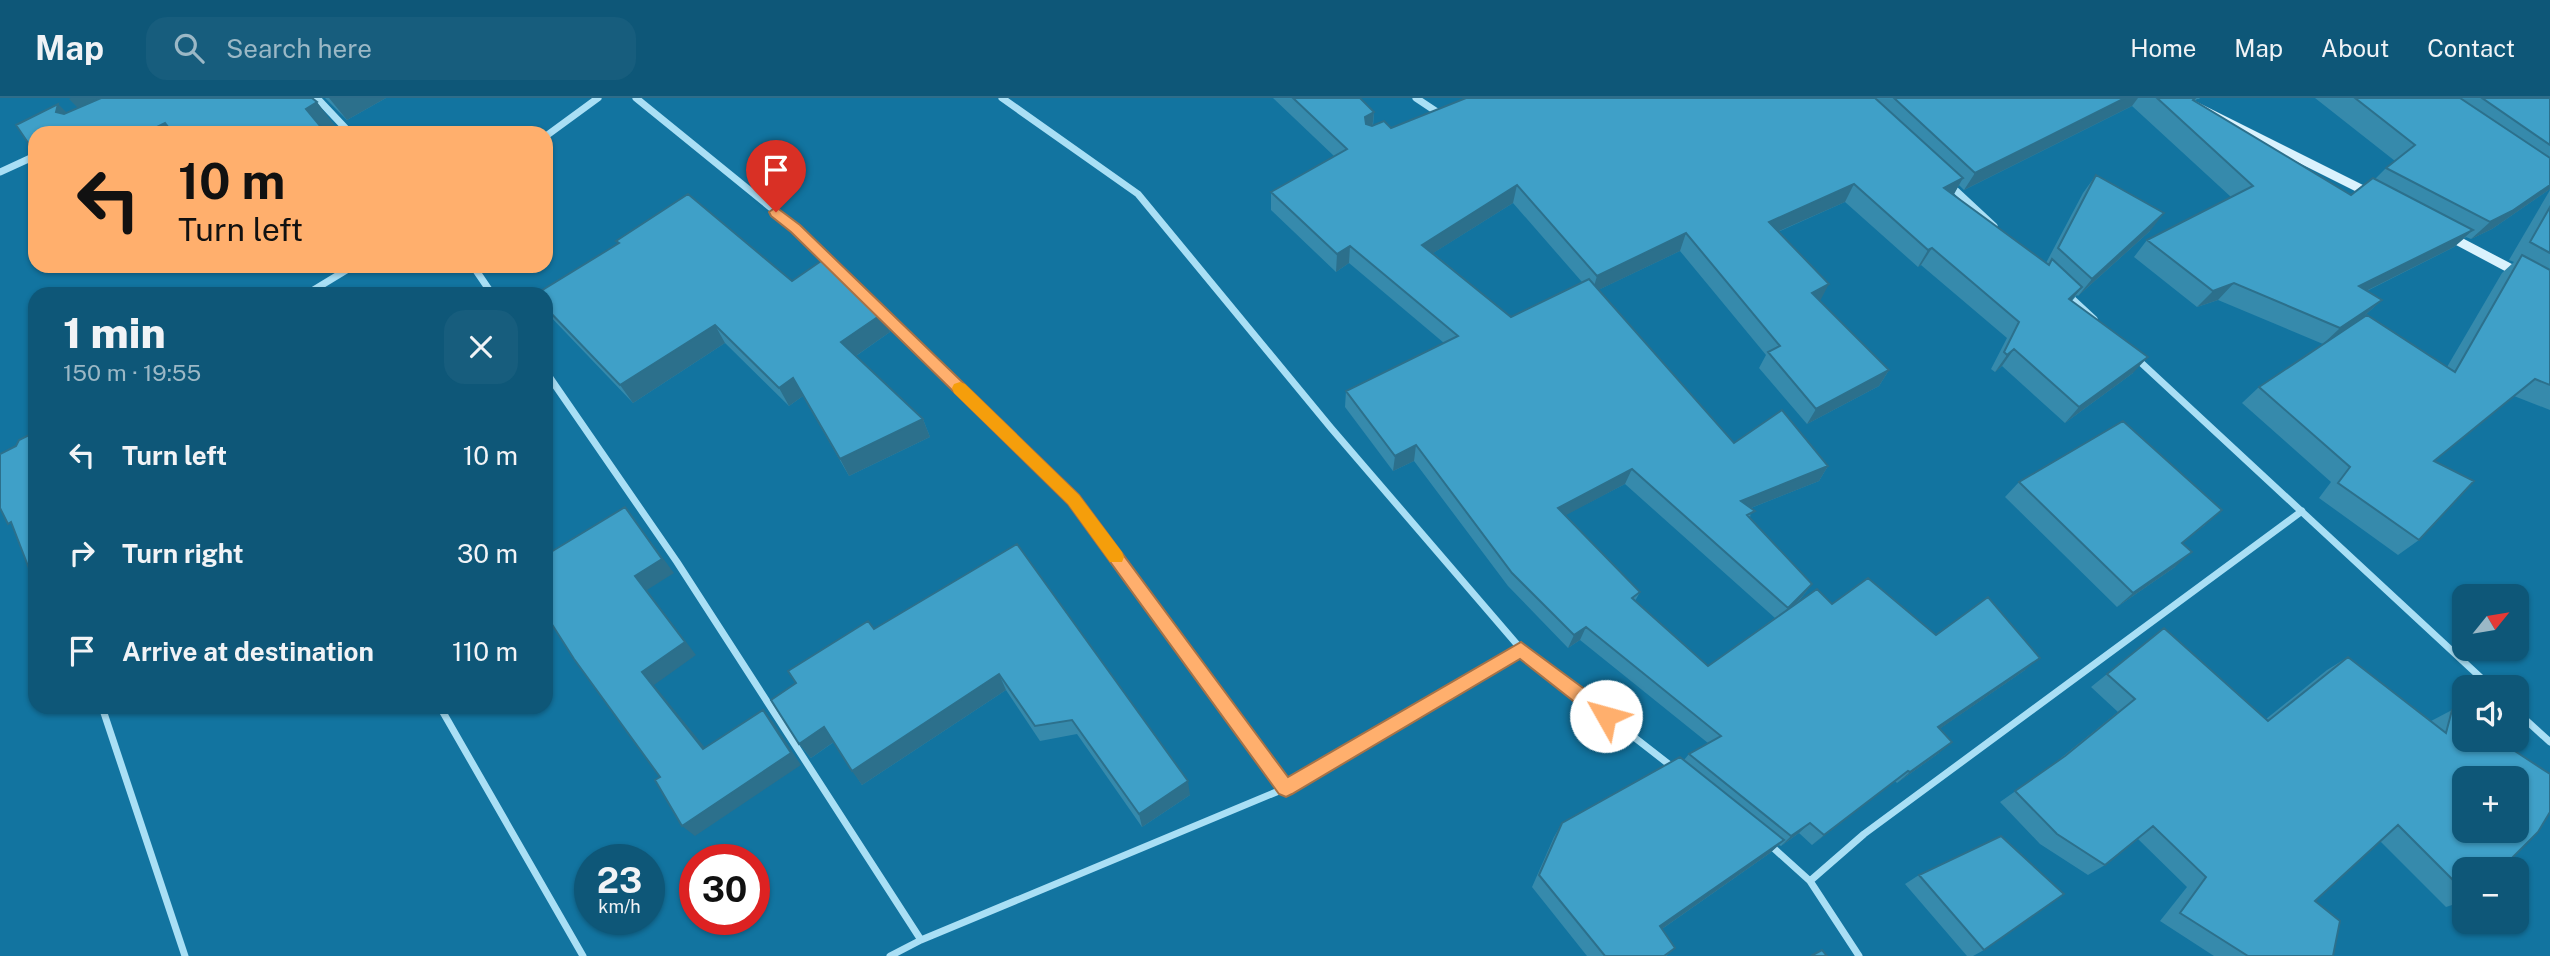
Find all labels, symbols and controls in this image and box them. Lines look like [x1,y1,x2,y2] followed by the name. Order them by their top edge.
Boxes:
[146,17,636,80] search box
[35,29,104,67] text: Map
[170,29,208,67] icon: search
[226,33,372,64] text: Search here
[2130,34,2196,62] text: Home
[2234,34,2283,62] text: Map
[2321,34,2389,62] text: About
[2427,34,2515,62] text: Contact
[746,140,806,212] pin
[757,151,795,189] icon: arrive
[178,152,285,210] text: 10 m
[63,154,154,245] icon: left
[178,211,303,248] text: Turn left
[63,308,166,357] text: 1 min
[444,310,518,384] button: close
[63,359,201,386] text: 150 m · 19:55
[63,436,101,474] icon: left
[122,440,227,471] text: Turn left
[463,440,518,471] text: 10 m
[63,534,101,572] icon: right
[122,538,244,569] text: Turn right
[457,538,518,569] text: 30 m
[2452,584,2529,662] north arrow
[2452,584,2529,934] map controls
[63,632,101,670] icon: arrive
[122,636,374,667] text: Arrive at destination
[452,636,518,667] text: 110 m
[2452,675,2529,752] button: sound
[1569,679,1643,753] position arrow
[2452,766,2529,843] button: +
[679,844,770,935] speed limit sign: 30
[2452,857,2529,934] button: −
[597,860,642,901] text: 23
[598,896,641,917] text: km/h

